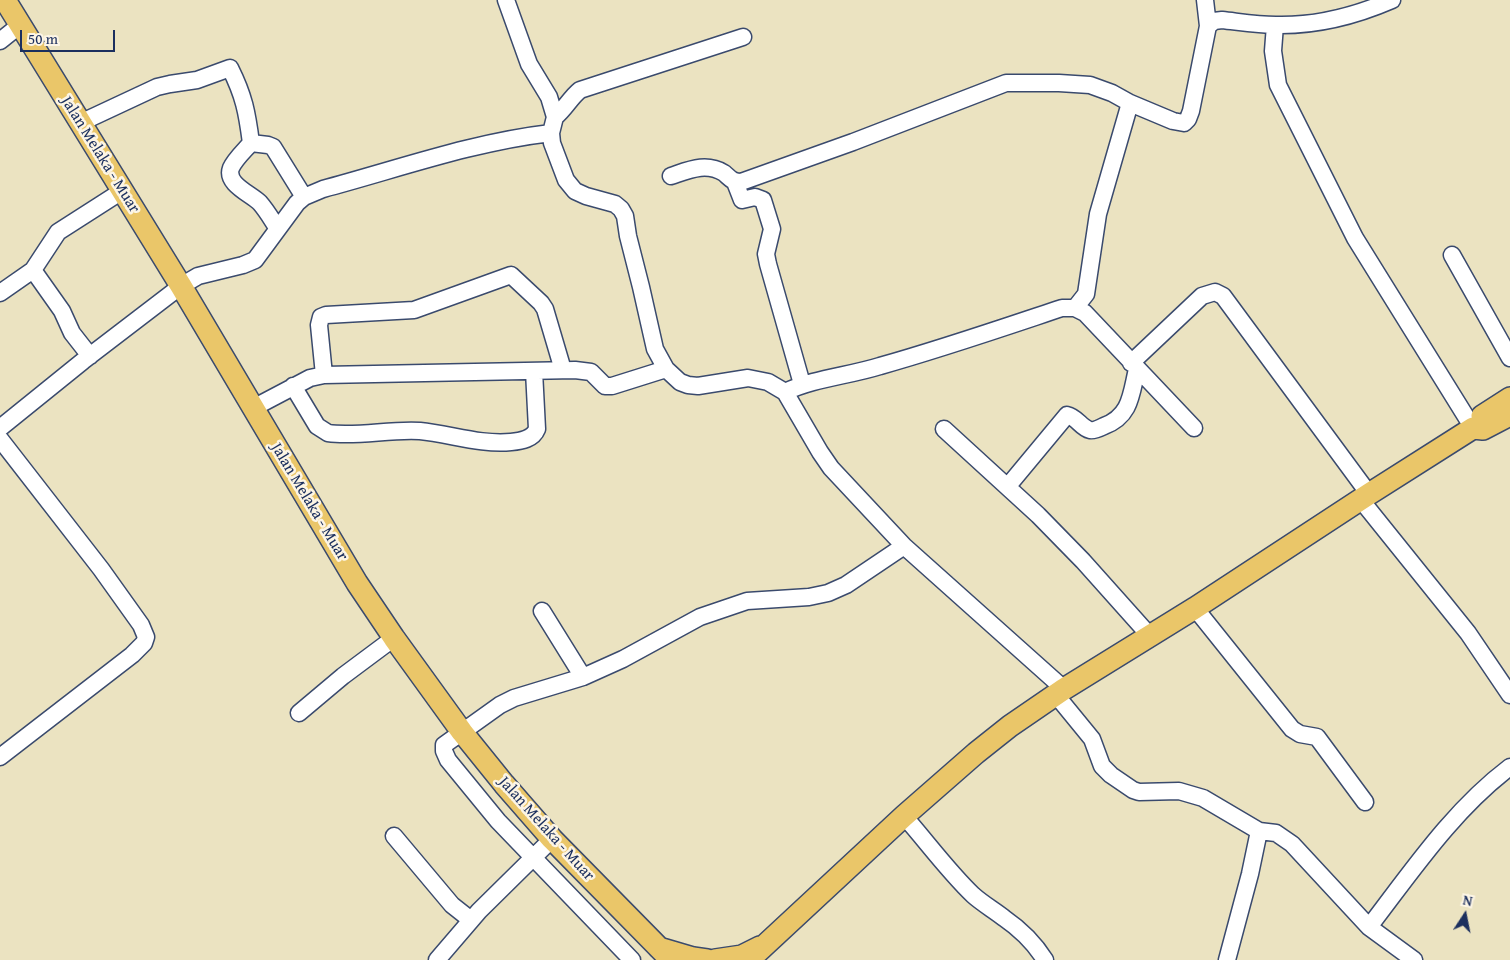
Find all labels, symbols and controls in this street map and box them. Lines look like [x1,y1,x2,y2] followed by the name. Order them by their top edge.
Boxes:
[22,20,118,52] scale bar
[28,28,58,49] text: 50 m
[56,93,144,217] street label: Jalan Melaka - Muar
[266,440,352,564] street label: Jalan Melaka - Muar
[494,773,598,885] street label: Jalan Melaka - Muar
[1440,890,1490,940] north arrow
[1461,890,1474,911] text: N

